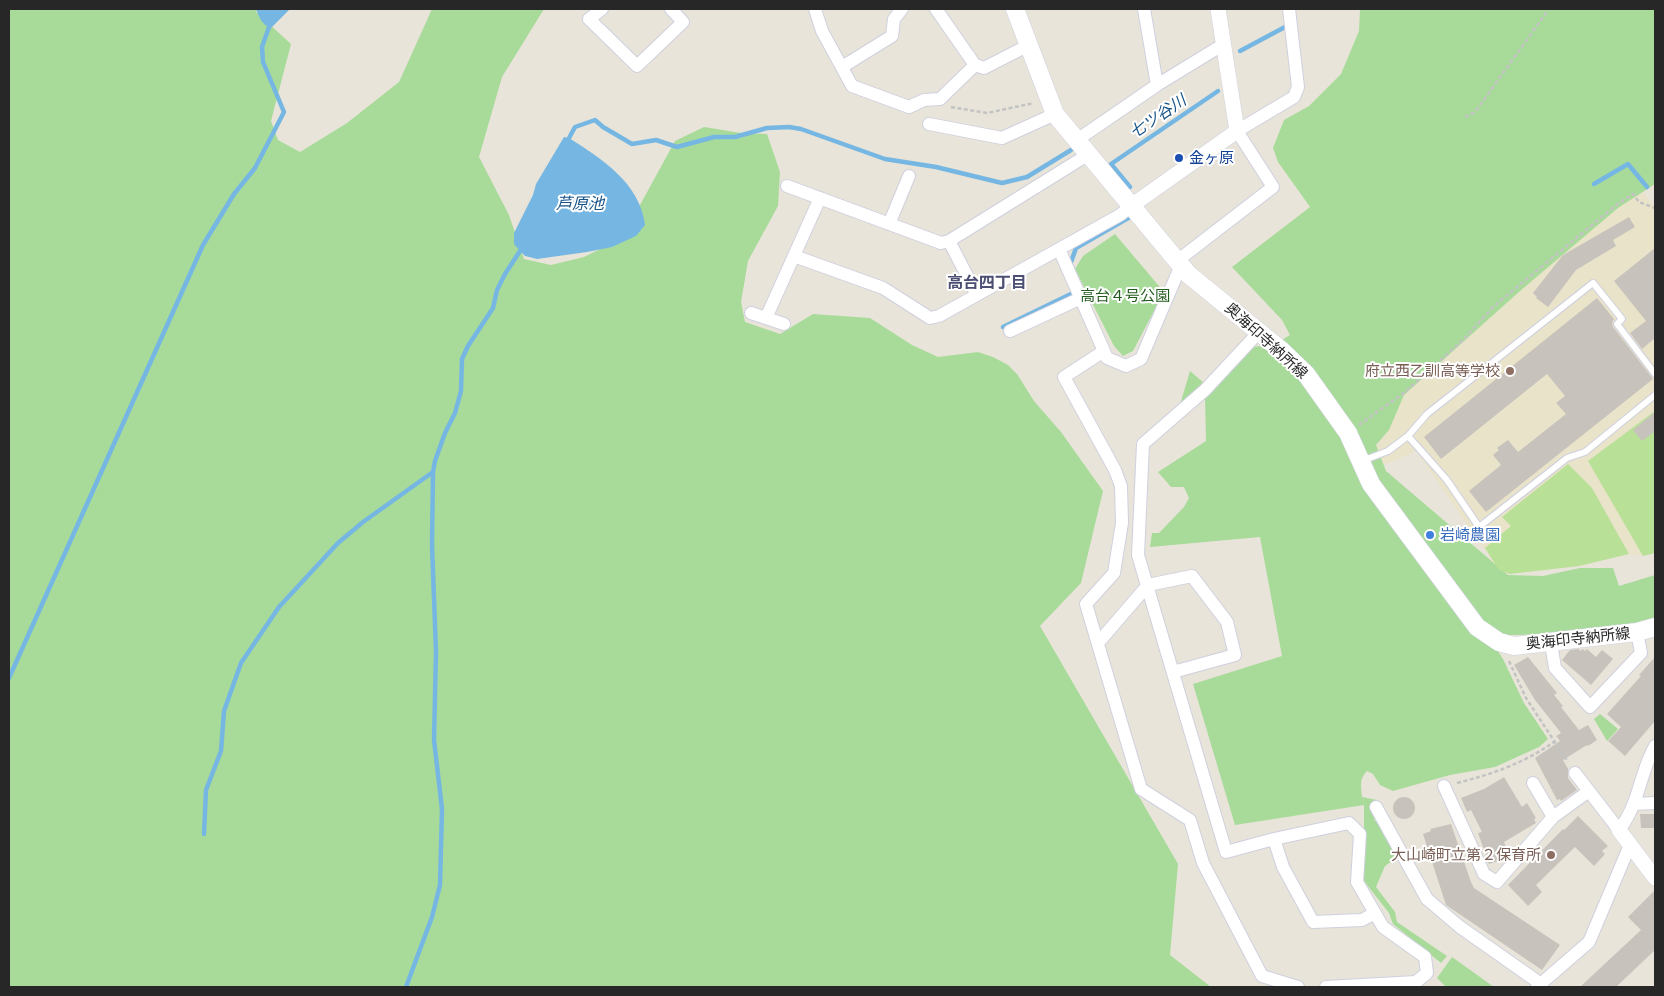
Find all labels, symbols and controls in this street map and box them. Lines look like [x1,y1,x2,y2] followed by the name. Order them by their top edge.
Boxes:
[1126,91,1190,143] water label: 七ツ谷川
[1189,149,1234,167] place label: 金ヶ原
[1173,152,1185,164] marker: 金ヶ原
[556,194,604,214] water label: 芦原池
[947,273,1027,293] district label: 高台四丁目
[1080,287,1170,305] park label: 高台４号公園
[1221,299,1311,383] street label: 奥海印寺納所線
[1365,362,1500,380] place label: 府立西乙訓高等学校
[1504,365,1516,377] marker: 府立西乙訓高等学校
[1440,526,1500,544] place label: 岩崎農園
[1424,529,1436,541] marker: 岩崎農園
[1525,625,1631,653] street label: 奥海印寺納所線
[1391,846,1541,864] place label: 大山崎町立第２保育所
[1545,849,1557,861] marker: 大山崎町立第２保育所

